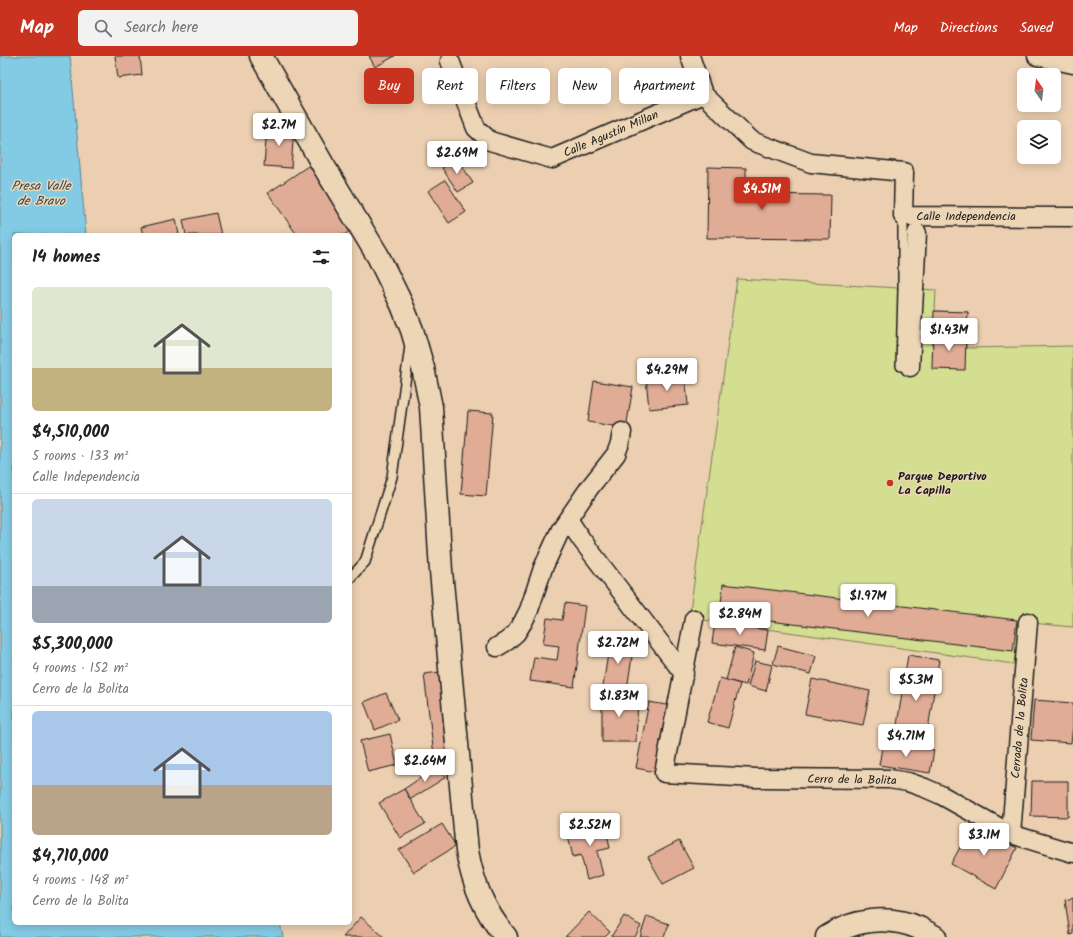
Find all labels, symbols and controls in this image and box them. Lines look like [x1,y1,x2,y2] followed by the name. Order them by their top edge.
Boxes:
[78,10,358,46] search box
[20,13,54,43] text: Map
[124,16,198,40] text: Search here
[92,17,114,39] icon: search
[893,17,918,39] text: Map
[940,17,998,39] text: Directions
[1020,17,1053,39] text: Saved
[364,68,414,104] chip: Buy
[422,68,478,104] chip: Rent
[486,68,550,104] chip: Filters
[558,68,611,104] chip: New
[619,68,709,104] chip: Apartment
[1017,68,1061,112] north arrow
[1017,68,1061,164] map controls
[560,105,662,163] street label: Calle Agustín Millan
[251,113,307,147] pin: $2.7M
[262,115,296,136] text: $2.7M
[1017,120,1061,164] button: layers
[424,141,490,175] pin: $2.69M
[436,143,478,164] text: $2.69M
[11,176,72,212] water label: Presa Valle de Bravo
[729,177,795,211] pin: $4.51M
[743,179,781,200] text: $4.51M
[916,207,1016,226] street label: Calle Independencia
[32,244,100,271] text: 14 homes
[310,246,332,268] icon: filters
[146,313,218,385] icon: home
[916,318,982,352] pin: $1.43M
[930,320,968,341] text: $1.43M
[634,358,700,392] pin: $4.29M
[646,360,688,381] text: $4.29M
[32,419,109,446] text: $4,510,000
[32,446,128,467] text: 5 rooms · 133 m²
[32,467,140,488] text: Calle Independencia
[898,467,987,500] place label: Parque Deportivo La Capilla
[885,478,895,488] marker: Parque Deportivo La Capilla
[146,525,218,597] icon: home
[835,584,901,618] pin: $1.97M
[849,586,887,607] text: $1.97M
[707,602,773,636] pin: $2.84M
[719,604,761,625] text: $2.84M
[32,631,112,658] text: $5,300,000
[585,631,651,665] pin: $2.72M
[597,633,639,654] text: $2.72M
[32,658,128,679] text: 4 rooms · 152 m²
[888,668,944,702] pin: $5.3M
[899,670,933,691] text: $5.3M
[1006,676,1034,779] street label: Cerrada de la Bolita
[32,679,129,700] text: Cerro de la Bolita
[586,684,652,718] pin: $1.83M
[599,686,639,707] text: $1.83M
[873,724,939,758] pin: $4.71M
[887,726,925,747] text: $4.71M
[146,737,218,809] icon: home
[392,749,458,783] pin: $2.64M
[404,751,446,772] text: $2.64M
[807,770,897,790] street label: Cerro de la Bolita
[557,813,623,847] pin: $2.52M
[569,815,611,836] text: $2.52M
[956,823,1012,857] pin: $3.1M
[968,825,1000,846] text: $3.1M
[32,843,108,870] text: $4,710,000
[32,870,129,891] text: 4 rooms · 148 m²
[32,891,129,912] text: Cerro de la Bolita

